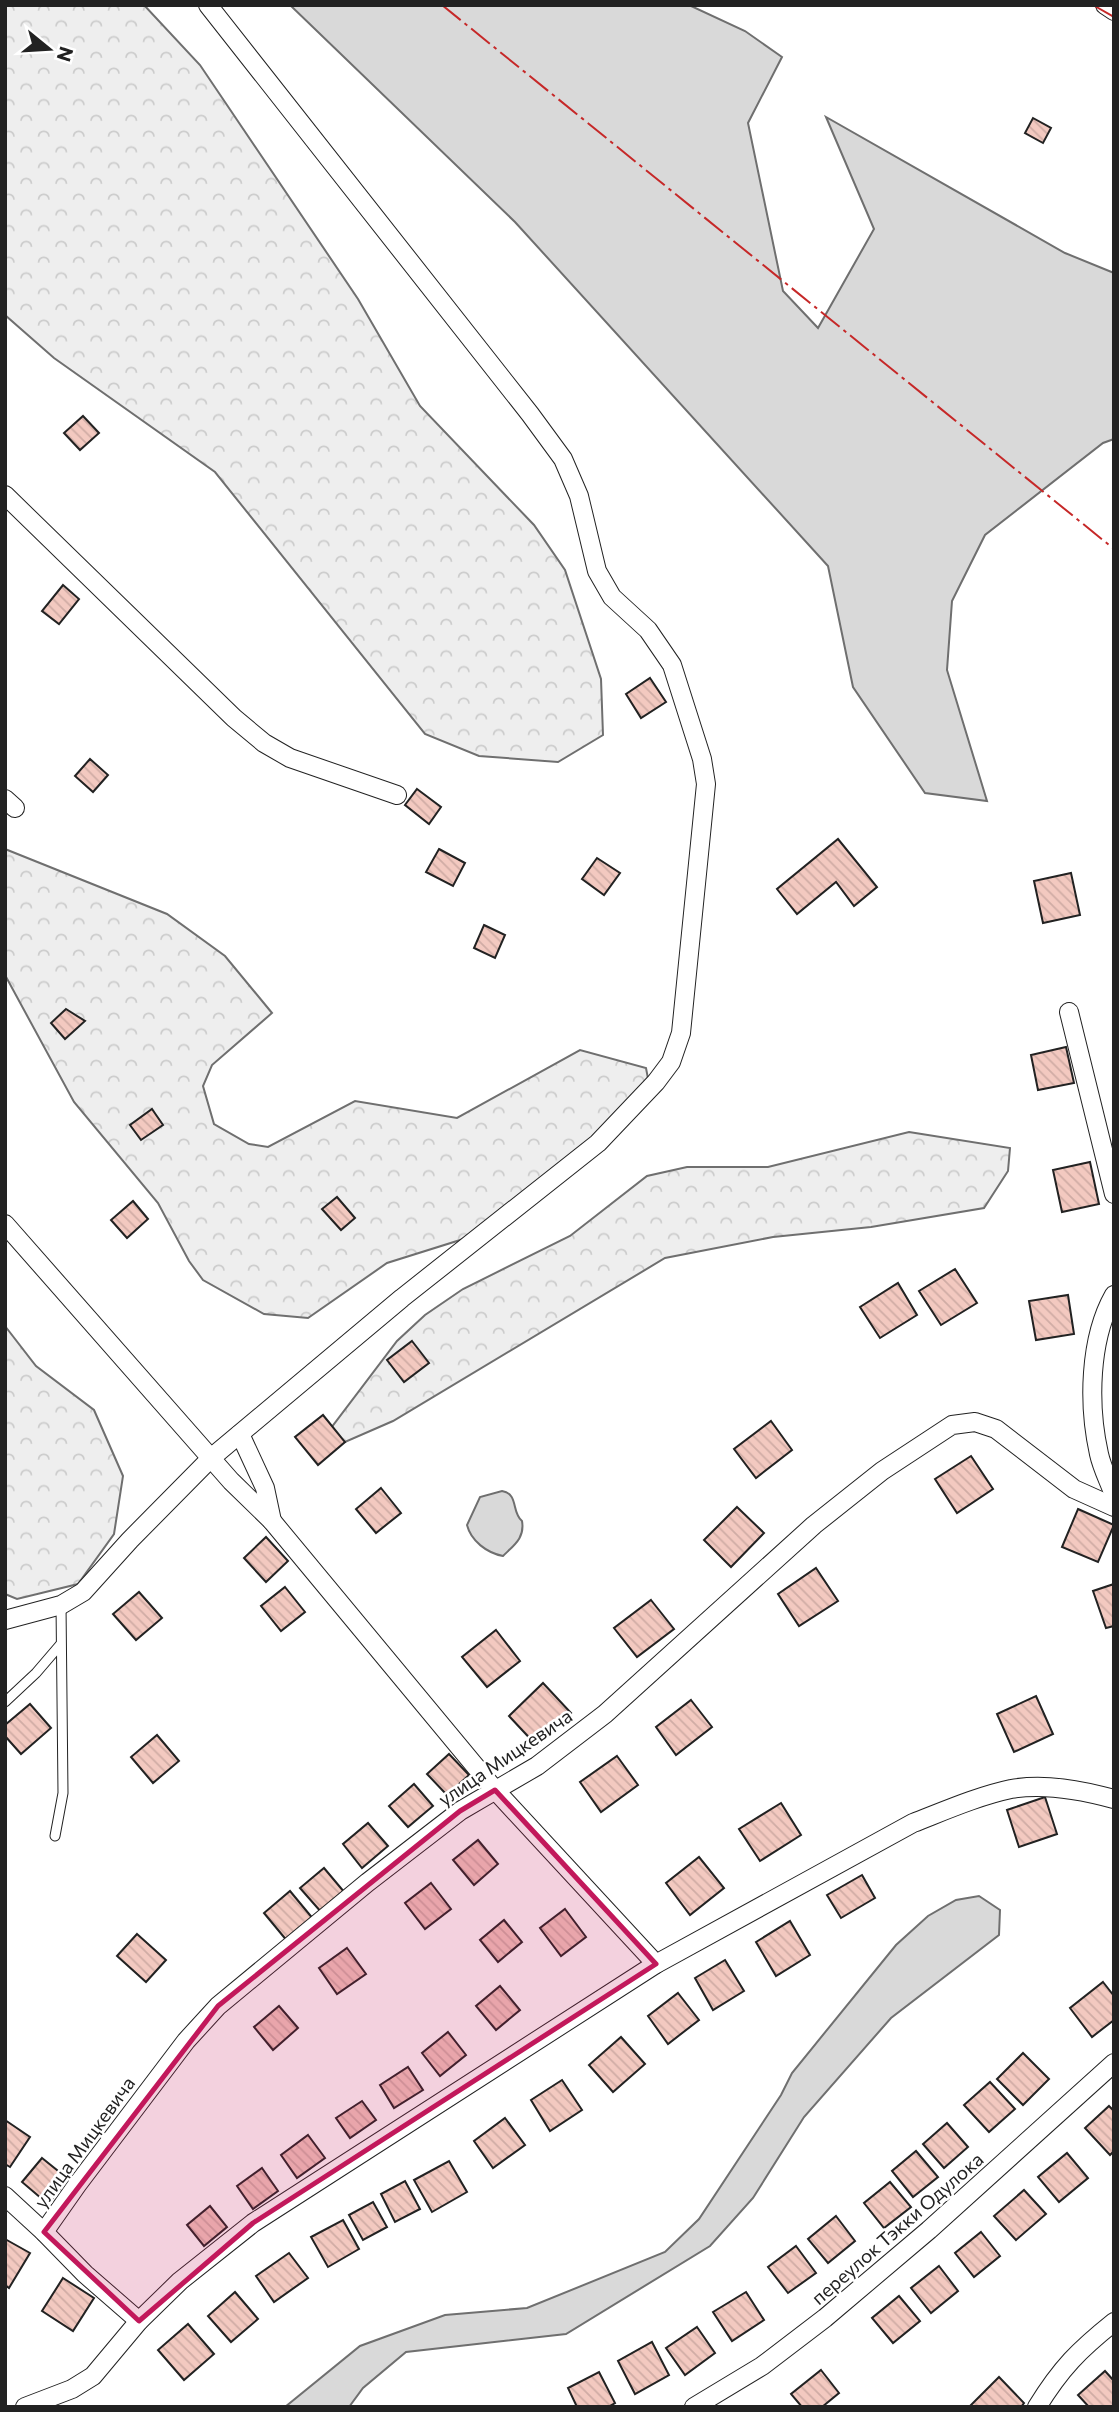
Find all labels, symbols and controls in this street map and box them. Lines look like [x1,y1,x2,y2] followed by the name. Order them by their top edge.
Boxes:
[14,14,84,84] north arrow
[53,44,79,65] text: N
[434,1704,576,1810] street label: улица Мицкевича
[29,2072,139,2212] street label: улица Мицкевича
[806,2147,988,2309] street label: переулок Тэкки Одулока

